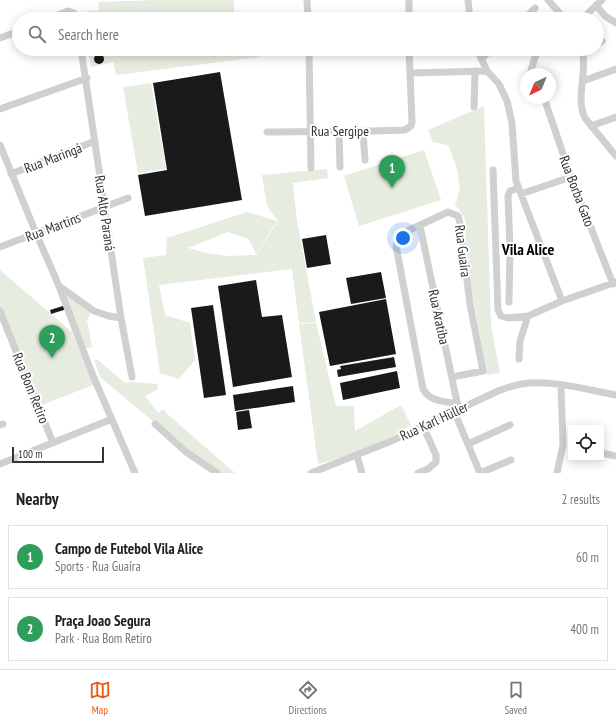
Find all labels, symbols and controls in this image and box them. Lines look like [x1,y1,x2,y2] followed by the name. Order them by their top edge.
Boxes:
[12,12,604,56] search box
[26,23,48,45] icon: search
[58,25,119,44] text: Search here
[520,68,556,104] north arrow
[311,122,369,140] street label: Rua Sergipe
[22,139,84,177] street label: Rua Maringá
[555,153,599,229] street label: Rua Borba Gato
[379,155,405,188] pin: 1
[91,174,119,252] street label: Rua Alto Paraná
[23,208,83,246] street label: Rua Martins
[451,224,475,278] street label: Rua Guaíra
[393,228,413,248] your location
[501,239,554,259] district label: Vila Alice
[424,288,454,346] street label: Rua Aratiba
[39,325,65,358] pin: 2
[9,350,53,426] street label: Rua Bom Retiro
[397,397,471,445] street label: Rua Karl Hüller
[568,425,604,461] map controls
[568,425,604,461] button: locate
[12,445,104,464] scale bar
[18,447,42,461] text: 100 m
[16,488,59,510] text: Nearby
[561,491,600,508] text: 2 results
[55,539,203,558] text: Campo de Futebol Vila Alice
[27,549,33,566] text: 1
[576,549,599,566] text: 60 m
[55,558,141,575] text: Sports · Rua Guaíra
[55,611,151,630] text: Praça Joao Segura
[27,621,33,638] text: 2
[570,621,599,638] text: 400 m
[55,630,152,647] text: Park · Rua Bom Retiro
[89,679,111,717] tab: Map
[289,679,327,717] tab: Directions
[504,679,527,717] tab: Saved

